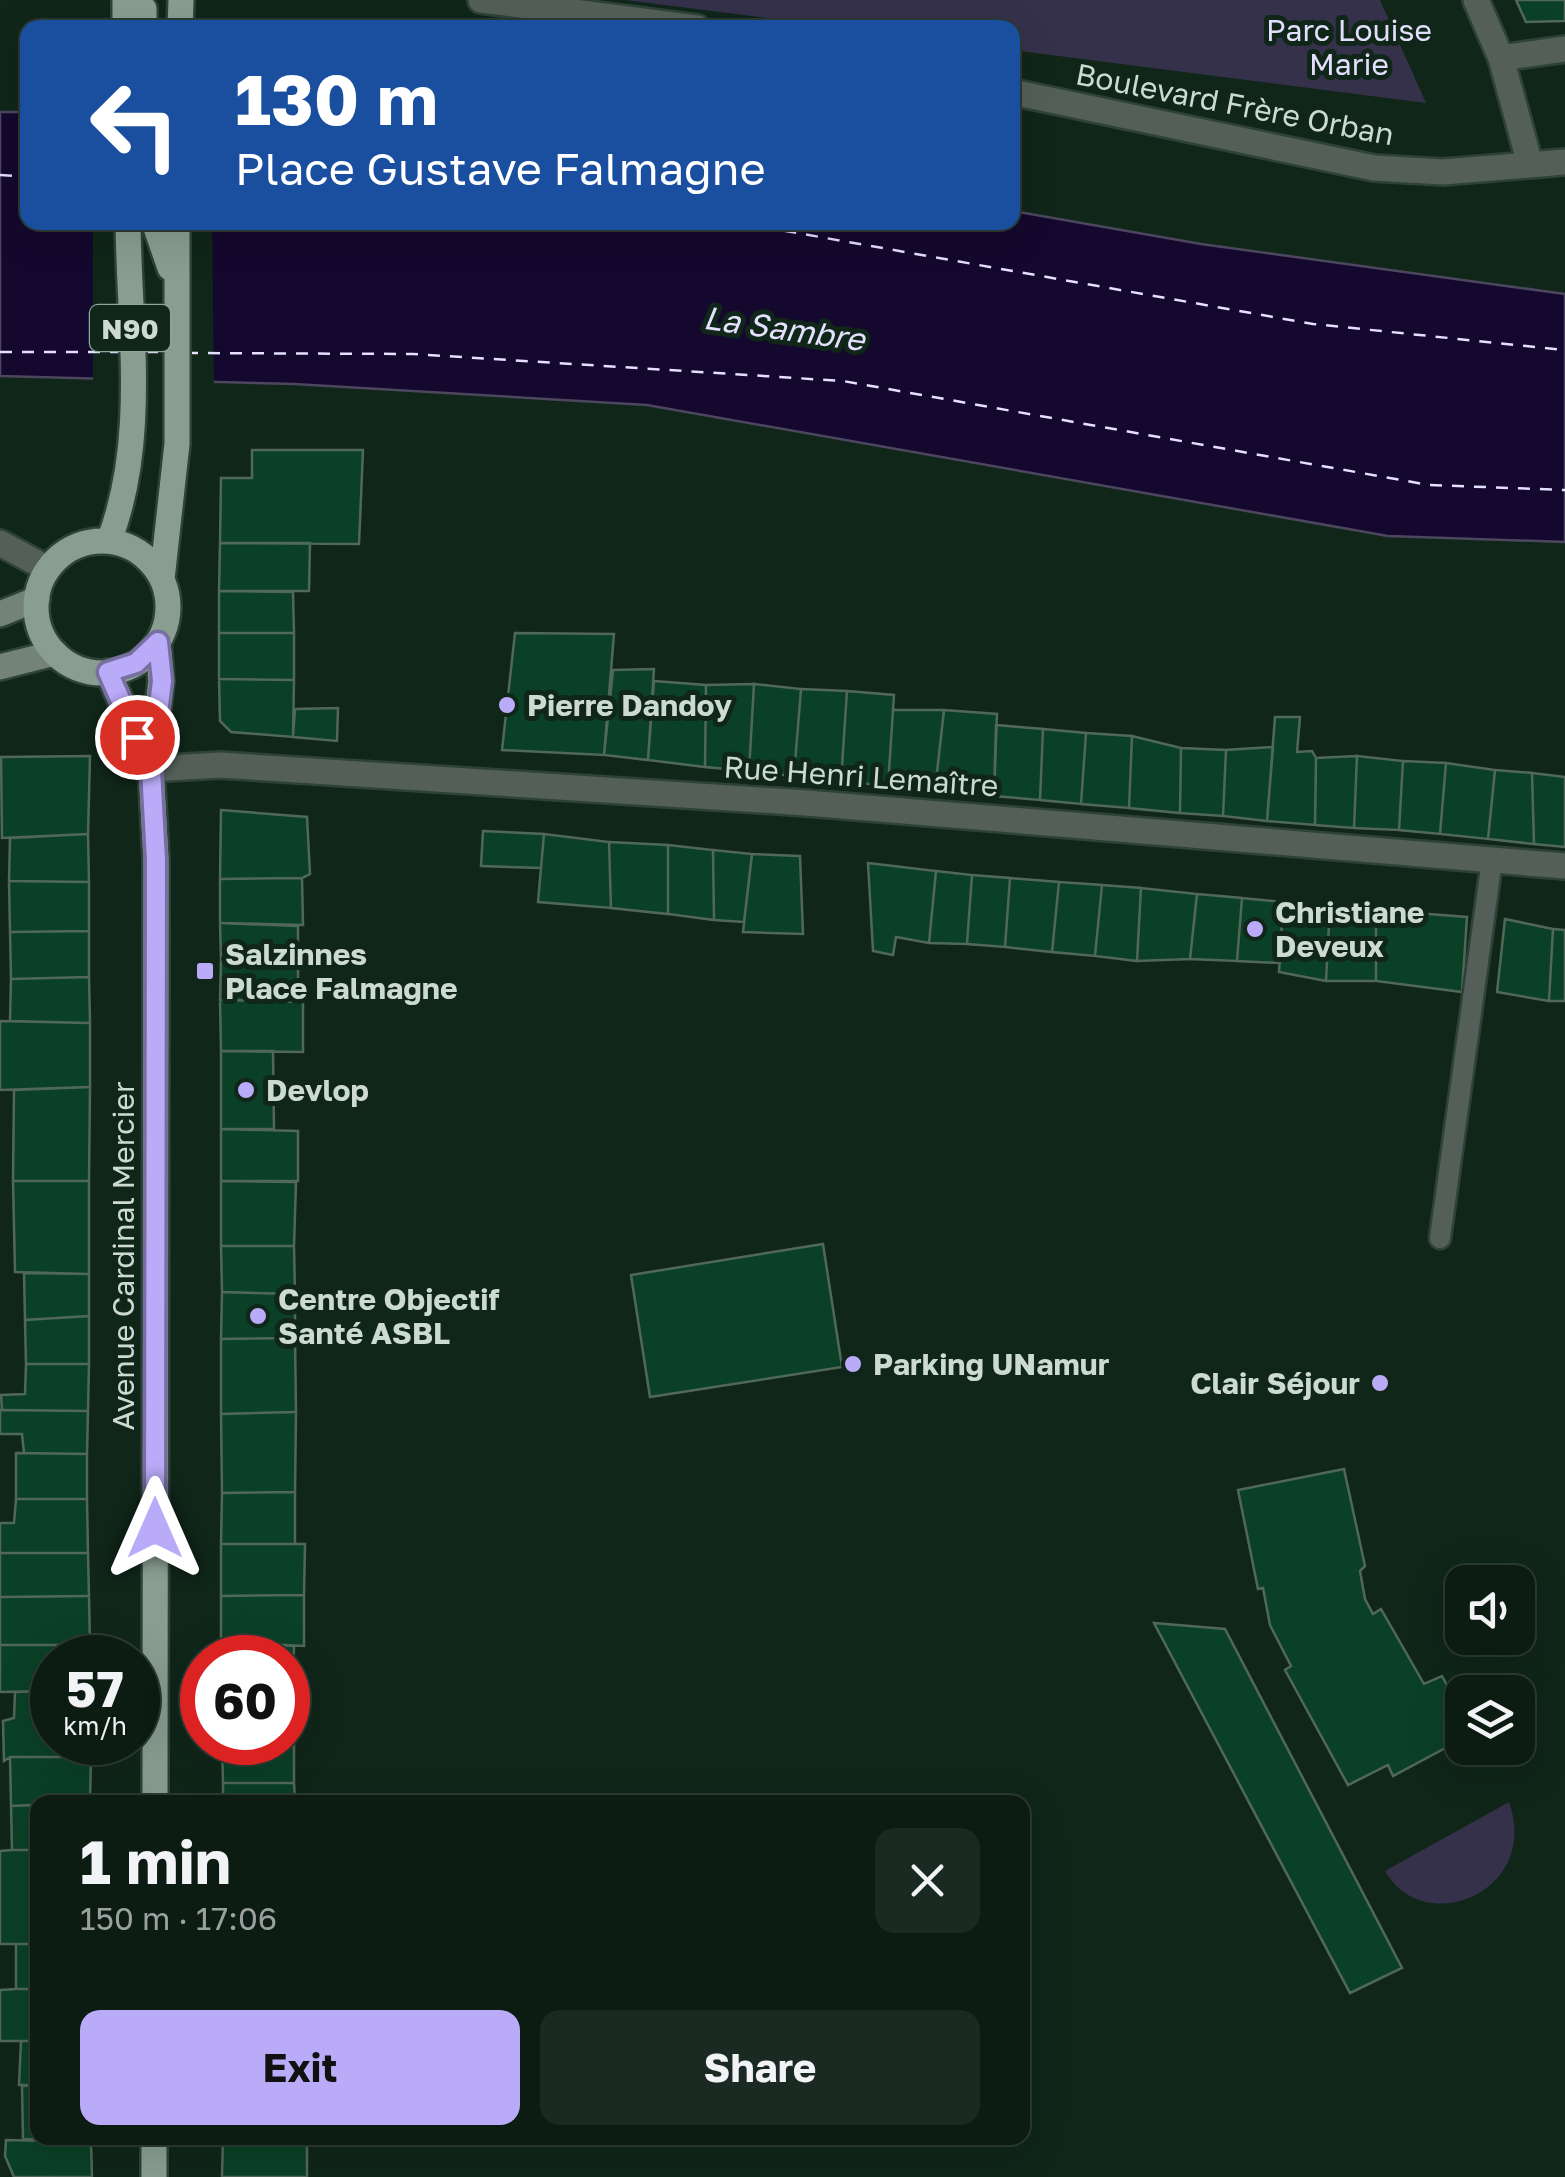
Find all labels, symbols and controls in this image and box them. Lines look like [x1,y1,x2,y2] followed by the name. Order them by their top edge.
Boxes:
[1266,12,1432,82] park label: Parc Louise Marie
[1073,55,1397,153] street label: Boulevard Frère Orban
[235,56,438,140] text: 130 m
[70,60,200,190] icon: left
[235,141,766,195] text: Place Gustave Falmagne
[701,298,869,358] water label: La Sambre
[90,305,170,351] road number: N90
[527,687,732,723] place label: Pierre Dandoy
[496,694,518,716] marker: Pierre Dandoy
[95,695,180,780] pin
[110,710,165,765] icon: arrive
[722,748,1000,804] street label: Rue Henri Lemaître
[1275,894,1425,964] place label: Christiane Deveux
[1244,918,1266,940] marker: Christiane Deveux
[225,936,458,1006] place label: Salzinnes Place Falmagne
[194,960,216,982] marker: Salzinnes Place Falmagne
[266,1072,369,1108] place label: Devlop
[235,1079,257,1101] marker: Devlop
[105,1081,141,1431] street label: Avenue Cardinal Mercier
[278,1281,500,1351] place label: Centre Objectif Santé ASBL
[247,1305,269,1327] marker: Centre Objectif Santé ASBL
[873,1346,1110,1382] place label: Parking UNamur
[842,1353,864,1375] marker: Parking UNamur
[1190,1365,1360,1401] place label: Clair Séjour
[1369,1372,1391,1394] marker: Clair Séjour
[103,1476,207,1580] position arrow
[1445,1565,1535,1765] map controls
[1445,1565,1535,1655] button: sound
[180,1635,310,1765] speed limit sign: 60
[66,1658,124,1718] text: 57
[1445,1675,1535,1765] button: layers
[63,1710,127,1741] text: km/h
[80,1825,231,1897] text: 1 min
[875,1828,980,1933] button: close
[80,1899,277,1937] text: 150 m · 17:06
[80,2010,520,2125] button: Exit
[540,2010,980,2125] button: Share

